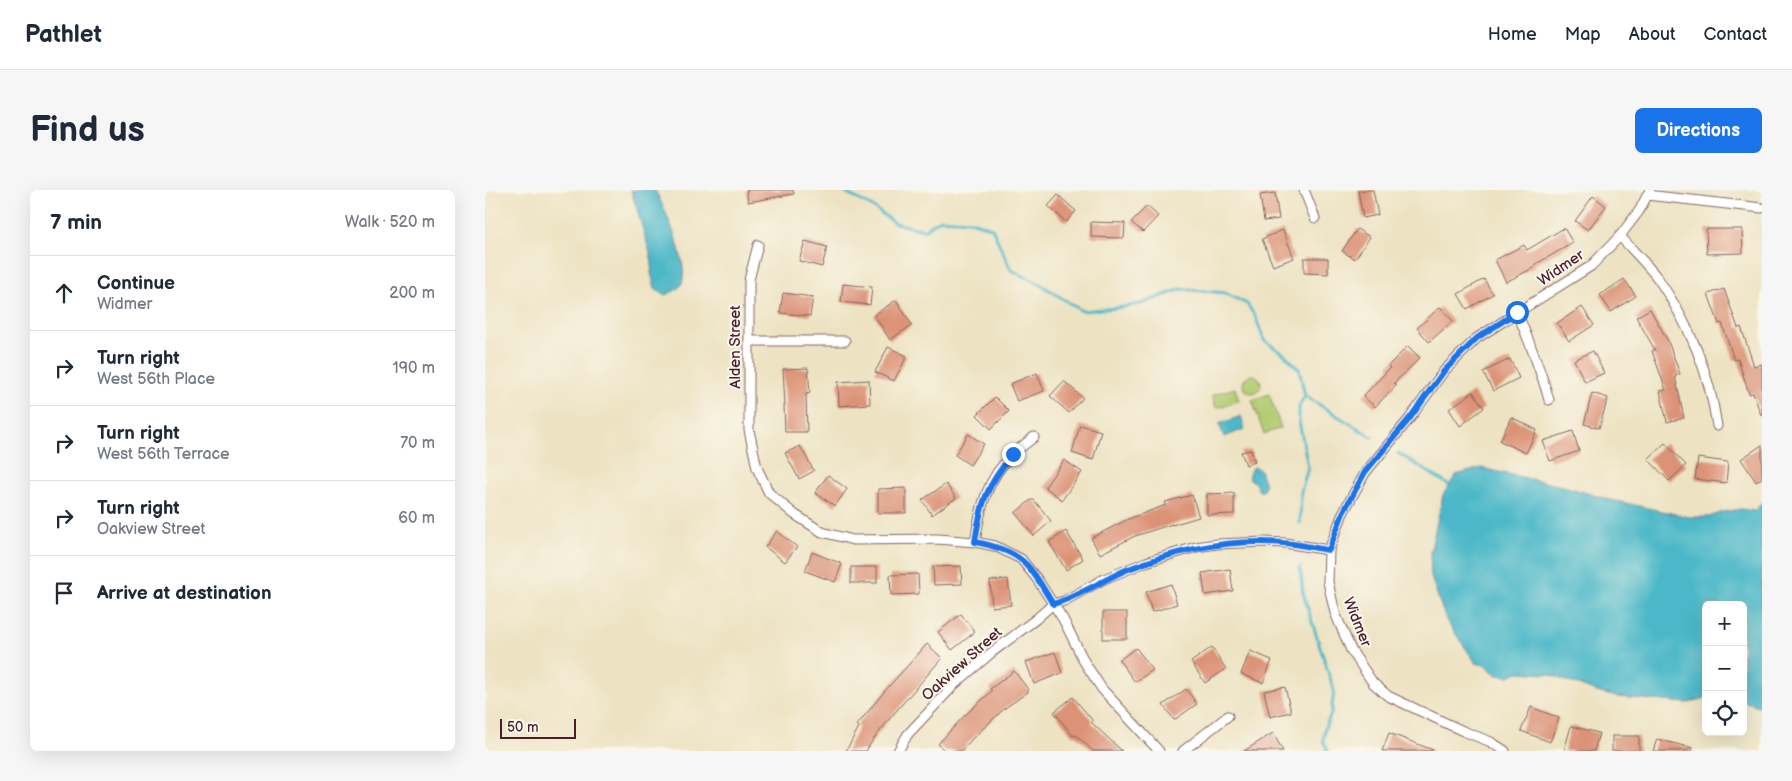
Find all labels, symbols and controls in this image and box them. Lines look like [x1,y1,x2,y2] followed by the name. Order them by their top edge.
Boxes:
[25,20,102,49] text: Pathlet
[1488,24,1537,45] text: Home
[1565,24,1601,45] text: Map
[1629,24,1676,45] text: About
[1704,24,1767,45] text: Contact
[1635,108,1762,153] button: Directions
[30,109,145,152] text: Find us
[50,210,102,235] text: 7 min
[345,213,435,232] text: Walk · 520 m
[1534,245,1588,290] street label: Widmer
[97,272,175,295] text: Continue
[50,279,78,307] icon: ahead
[389,284,435,303] text: 200 m
[97,295,152,314] text: Widmer
[1506,301,1529,324] route start
[726,305,745,389] street label: Alden Street
[97,347,180,370] text: Turn right
[50,354,78,382] icon: right
[393,359,435,378] text: 190 m
[97,370,215,389] text: West 56th Place
[97,422,180,445] text: Turn right
[50,429,78,457] icon: right
[400,434,435,453] text: 70 m
[1002,443,1025,466] route end
[97,445,230,464] text: West 56th Terrace
[97,497,180,520] text: Turn right
[50,504,78,532] icon: right
[398,509,435,528] text: 60 m
[97,520,205,539] text: Oakview Street
[50,579,78,607] icon: arrive
[97,582,272,605] text: Arrive at destination
[1338,594,1376,650] street label: Widmer
[1702,601,1747,736] map controls
[1702,601,1747,646] button: +
[918,623,1006,705] street label: Oakview Street
[1702,646,1747,691] button: −
[1702,691,1747,736] button: locate
[500,716,576,739] scale bar
[507,719,539,736] text: 50 m

